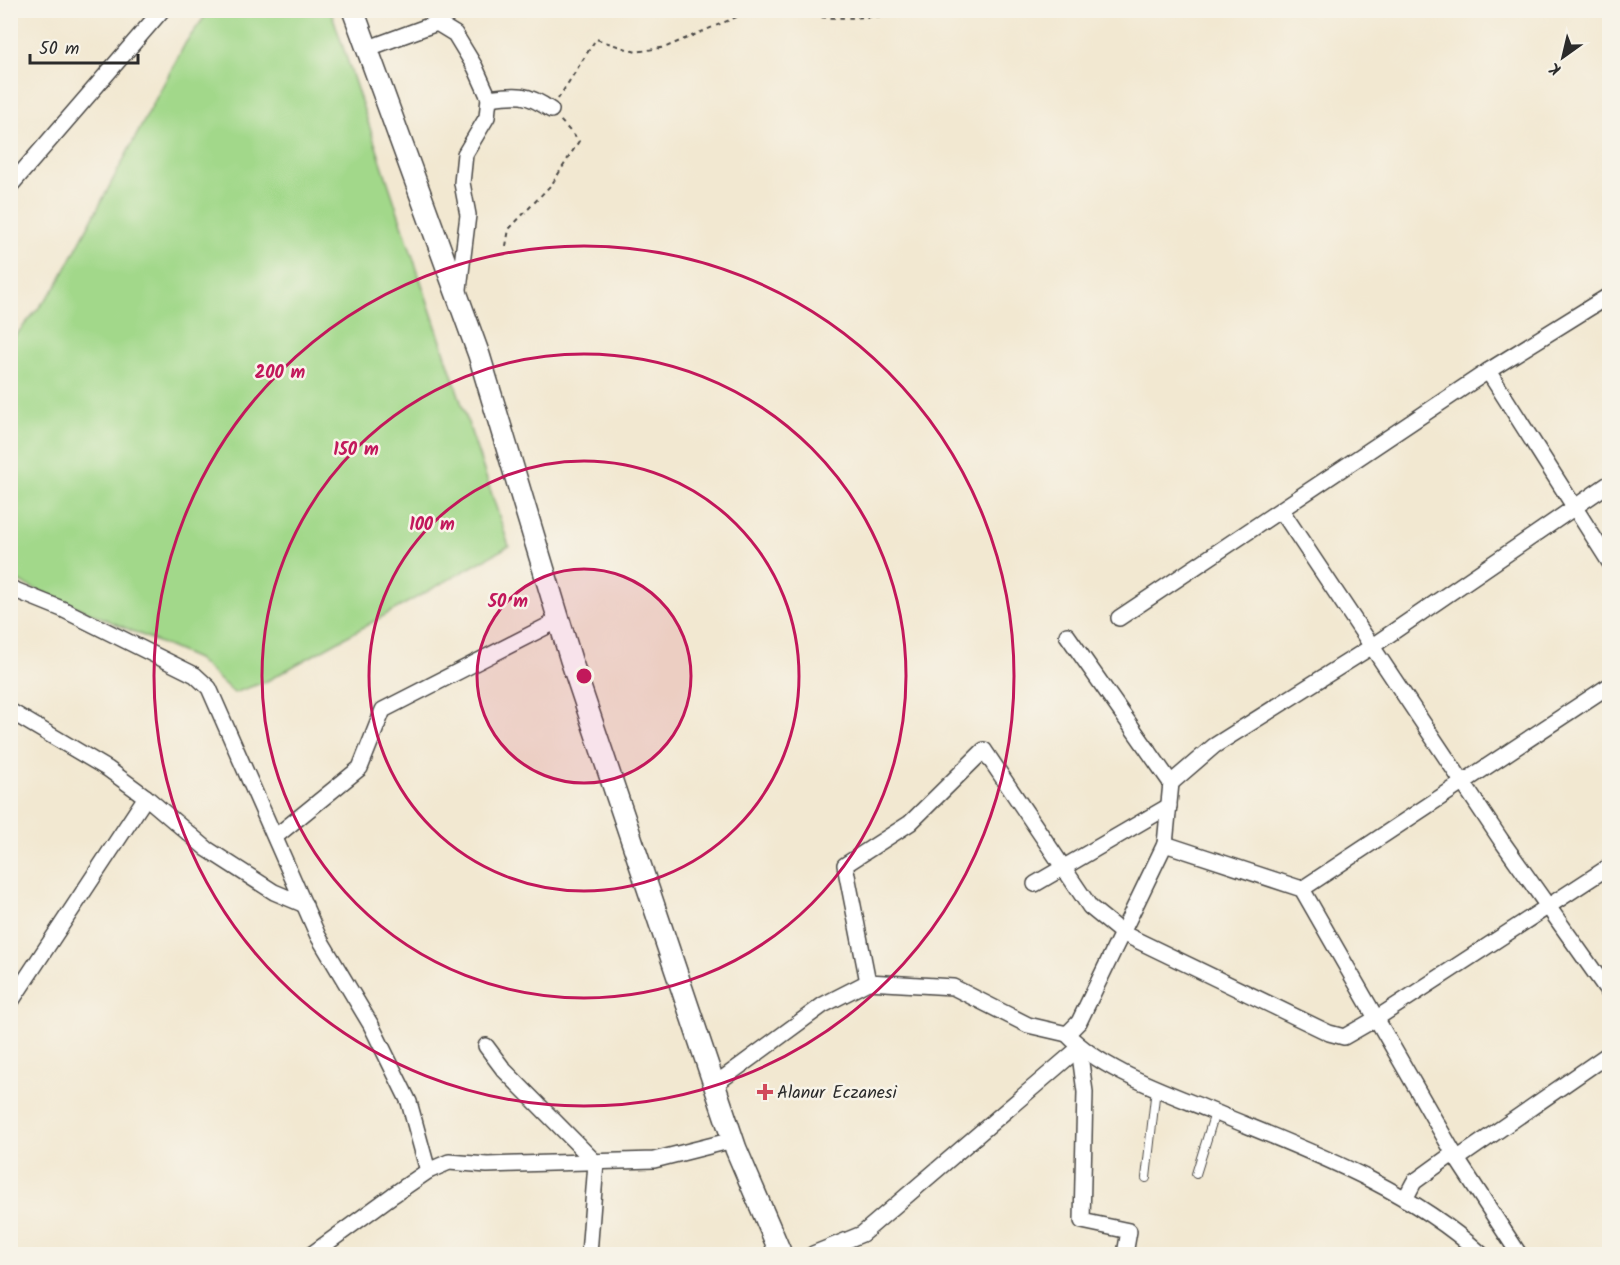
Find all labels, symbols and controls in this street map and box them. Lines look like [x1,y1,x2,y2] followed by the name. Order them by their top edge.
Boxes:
[30,27,138,65] scale bar
[1533,27,1593,87] north arrow
[39,35,79,64] text: 50 m
[1544,55,1566,81] text: K
[255,359,306,388] text: 200 m
[333,436,379,465] text: 150 m
[409,511,455,540] text: 100 m
[487,588,528,617] text: 50 m
[574,666,594,686] centre of rings
[777,1079,897,1108] place label: Alanur Eczanesi
[758,1085,772,1099] marker: Alanur Eczanesi

